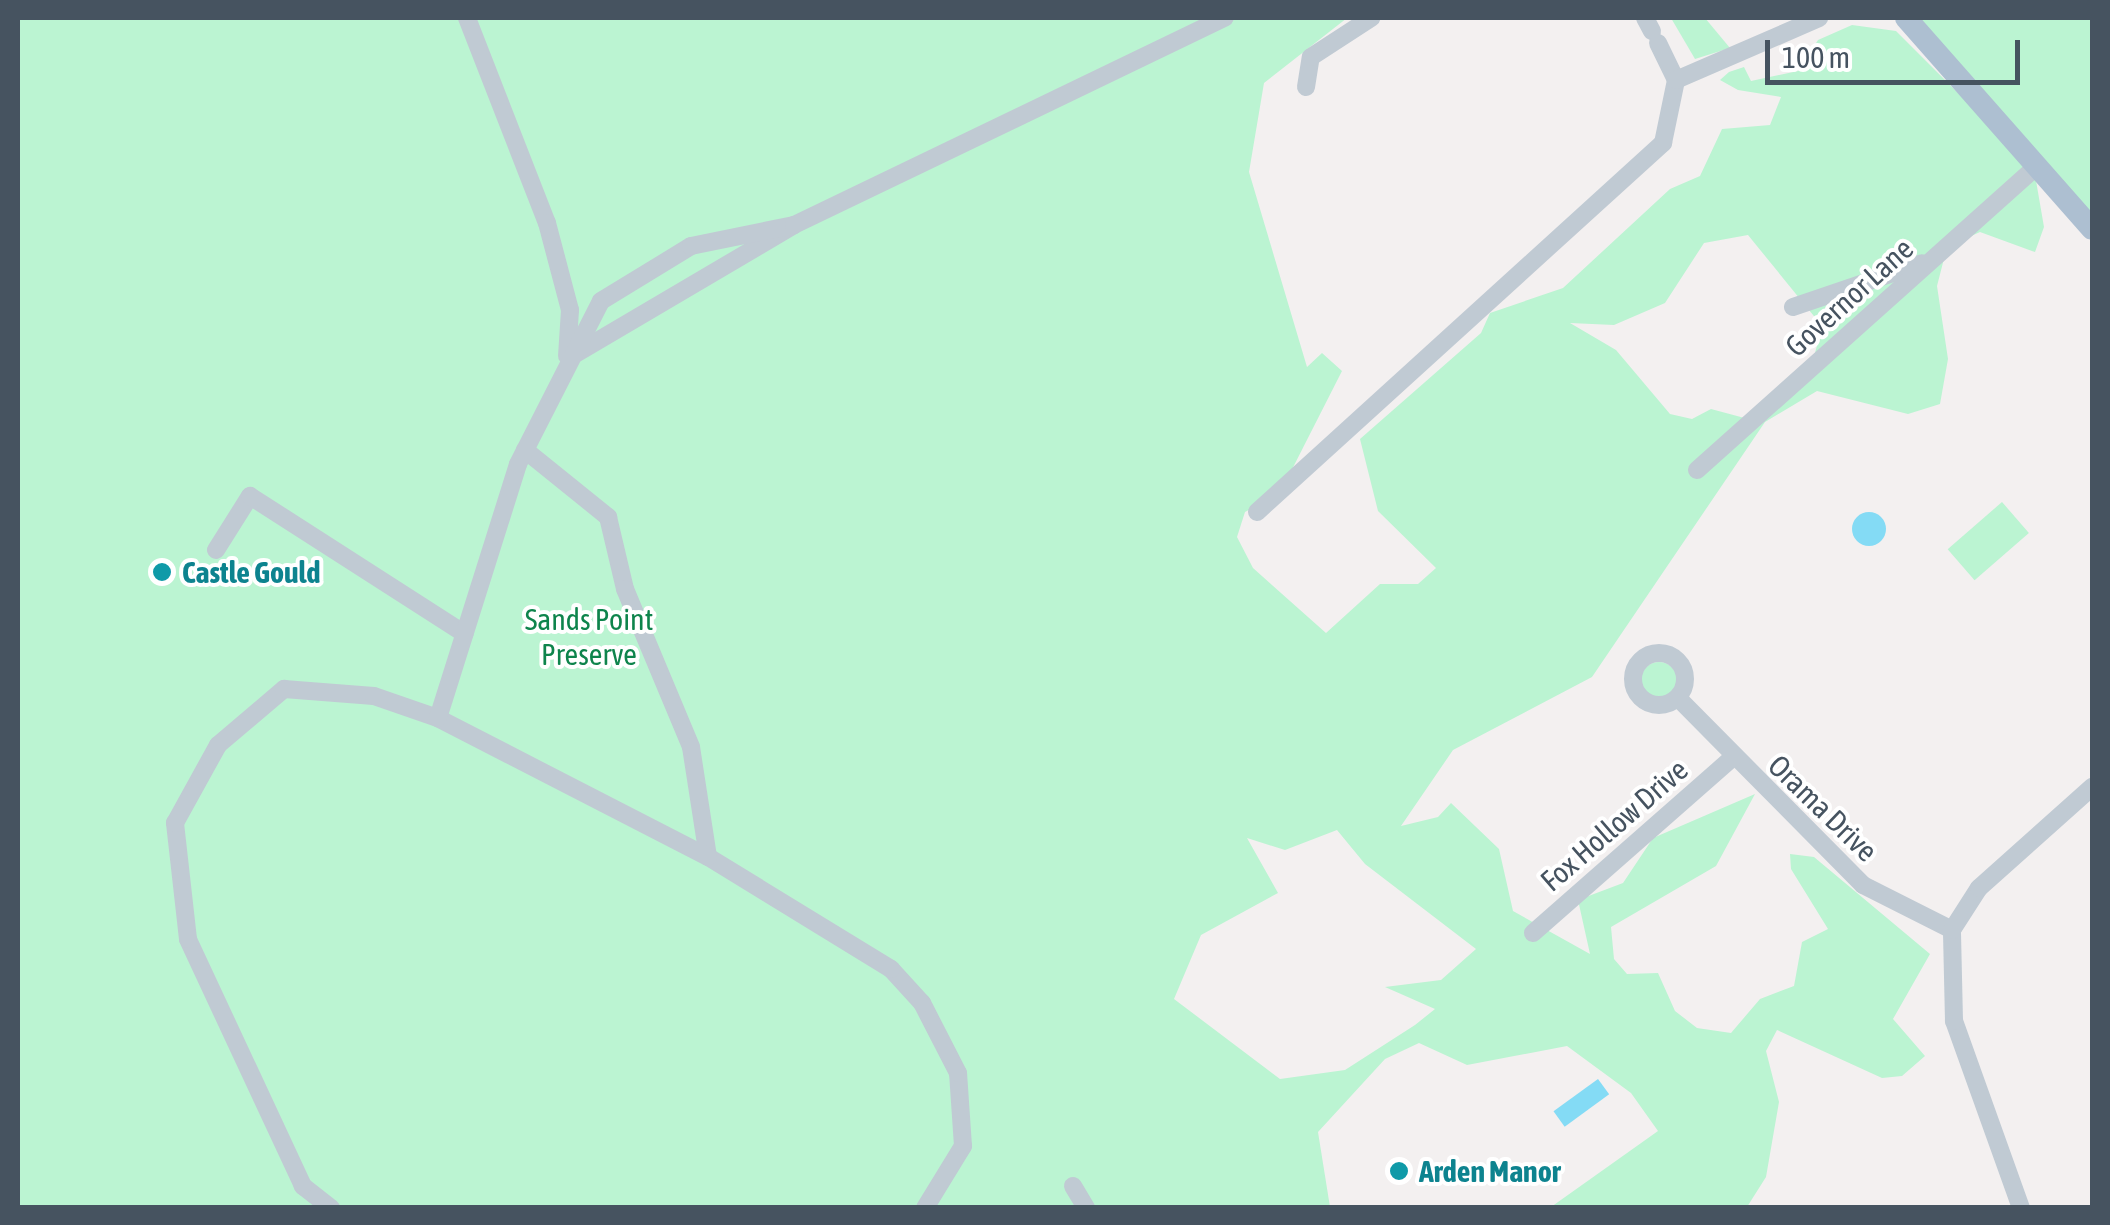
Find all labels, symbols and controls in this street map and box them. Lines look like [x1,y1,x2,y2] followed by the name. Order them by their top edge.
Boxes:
[1770,20,2025,82] scale bar
[1782,40,1850,74] text: 100 m
[1778,230,1920,364] street label: Governor Lane
[182,554,320,590] place label: Castle Gould
[151,561,173,583] marker: Castle Gould
[525,601,653,672] park label: Sands Point Preserve
[1761,747,1885,869] street label: Orama Drive
[1533,751,1695,899] street label: Fox Hollow Drive
[1419,1153,1561,1189] place label: Arden Manor
[1388,1160,1410,1182] marker: Arden Manor

